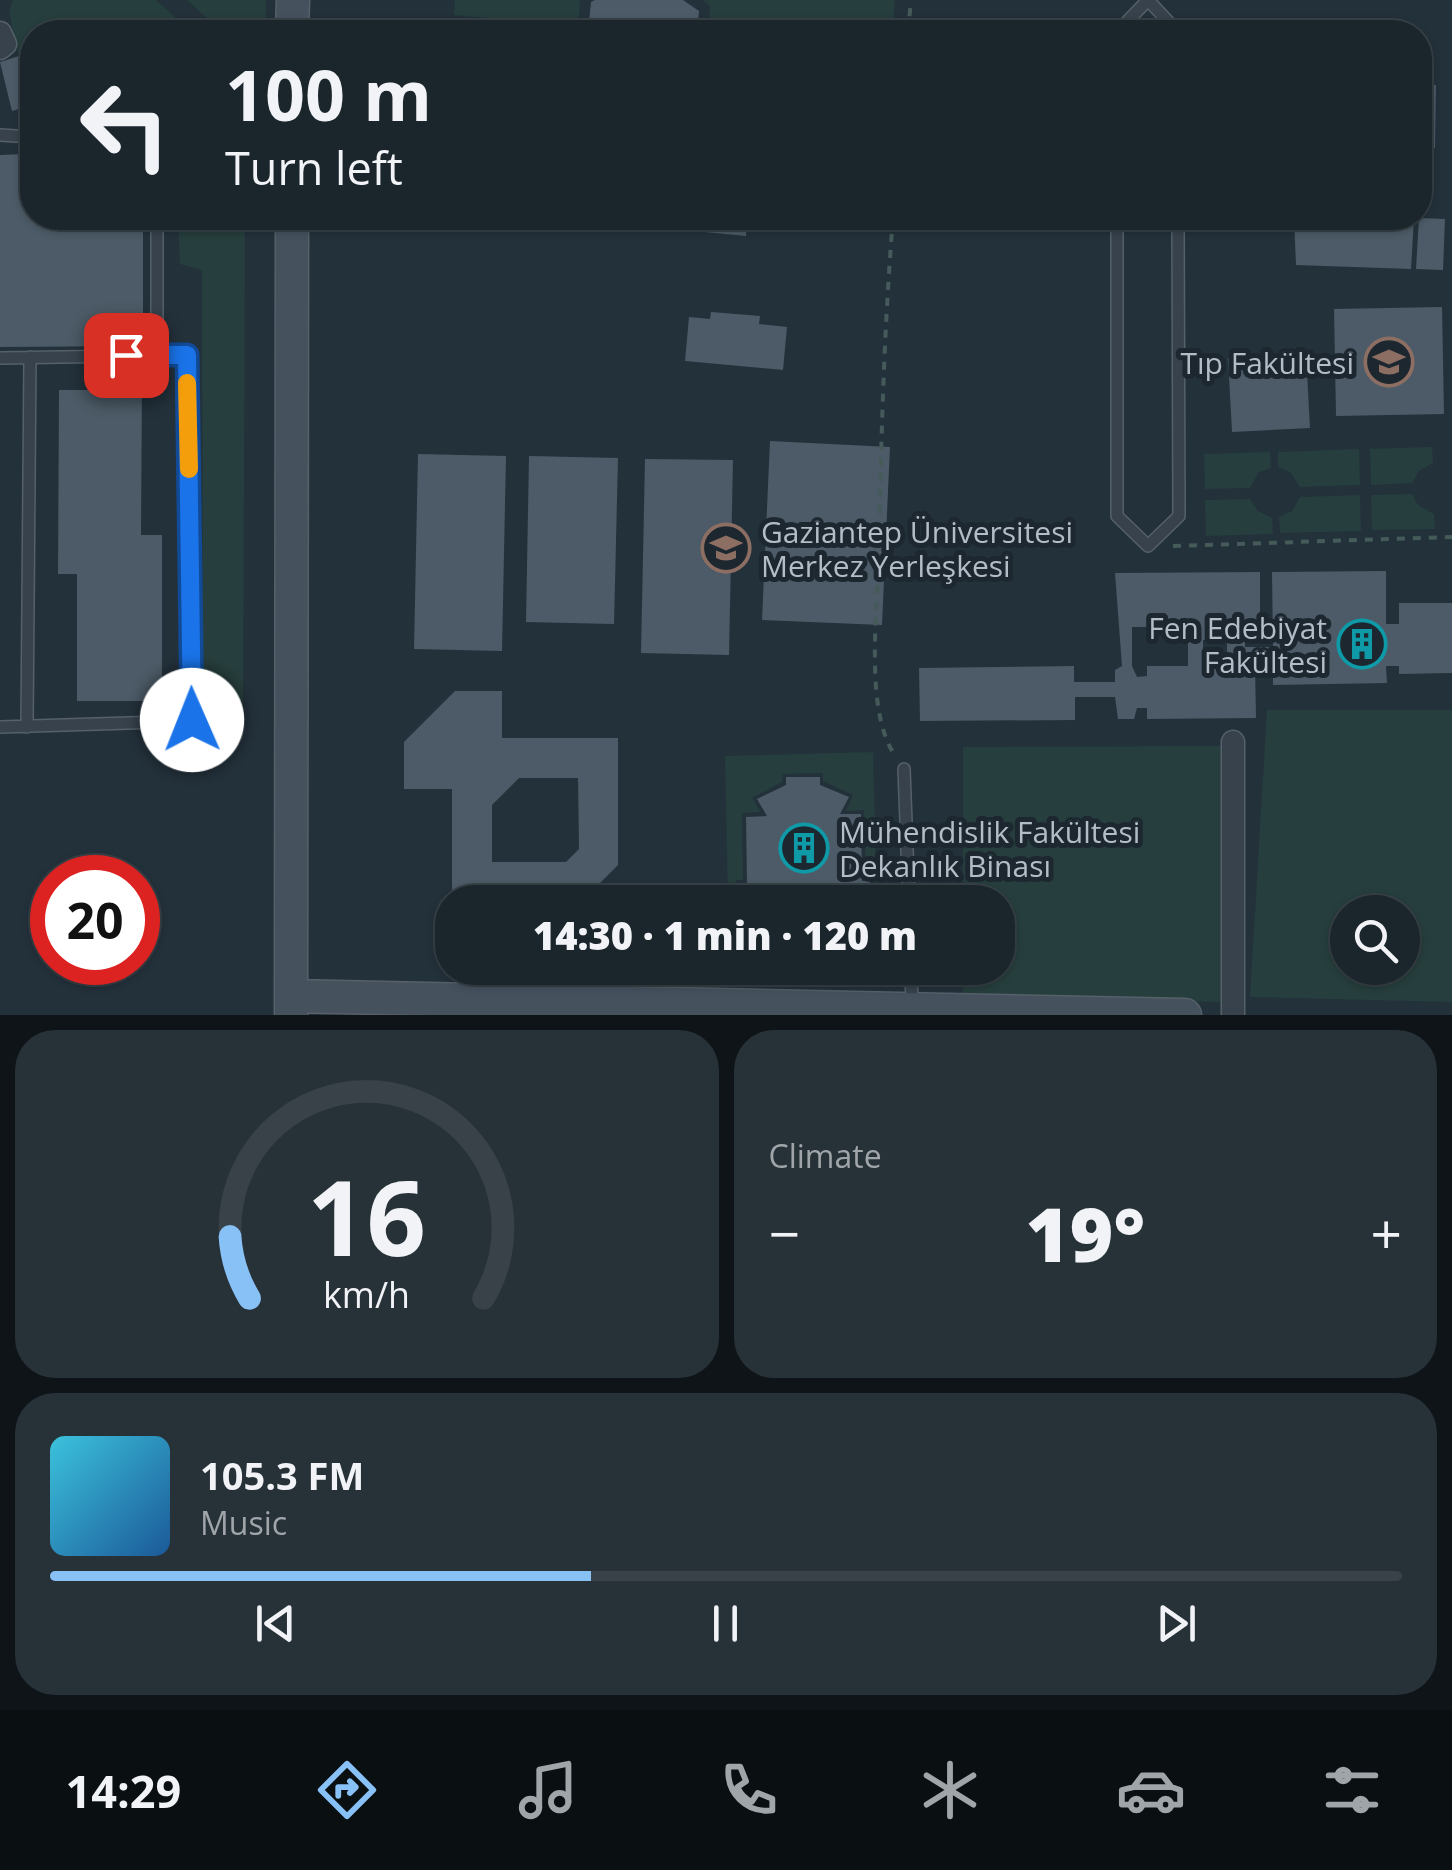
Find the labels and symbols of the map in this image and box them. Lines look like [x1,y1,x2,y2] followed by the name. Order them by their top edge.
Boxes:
[84,313,169,398] pin
[1363,336,1415,388] school or university icon: Tıp Fakültesi
[1180,342,1354,383] place label: Tıp Fakültesi
[761,511,1073,586] place label: Gaziantep Üniversitesi Merkez Yerleşkesi
[700,522,752,574] school or university icon: Gaziantep Üniversitesi Merkez Yerleşkesi
[1148,607,1327,682] place label: Fen Edebiyat Fakültesi
[1336,618,1388,670] building icon: Fen Edebiyat Fakültesi
[140,668,244,772] position arrow
[839,811,1140,886] place label: Mühendislik Fakültesi Dekanlık Binası
[778,822,830,874] building icon: Mühendislik Fakültesi Dekanlık Binası
[30,855,160,985] speed limit sign: 20

